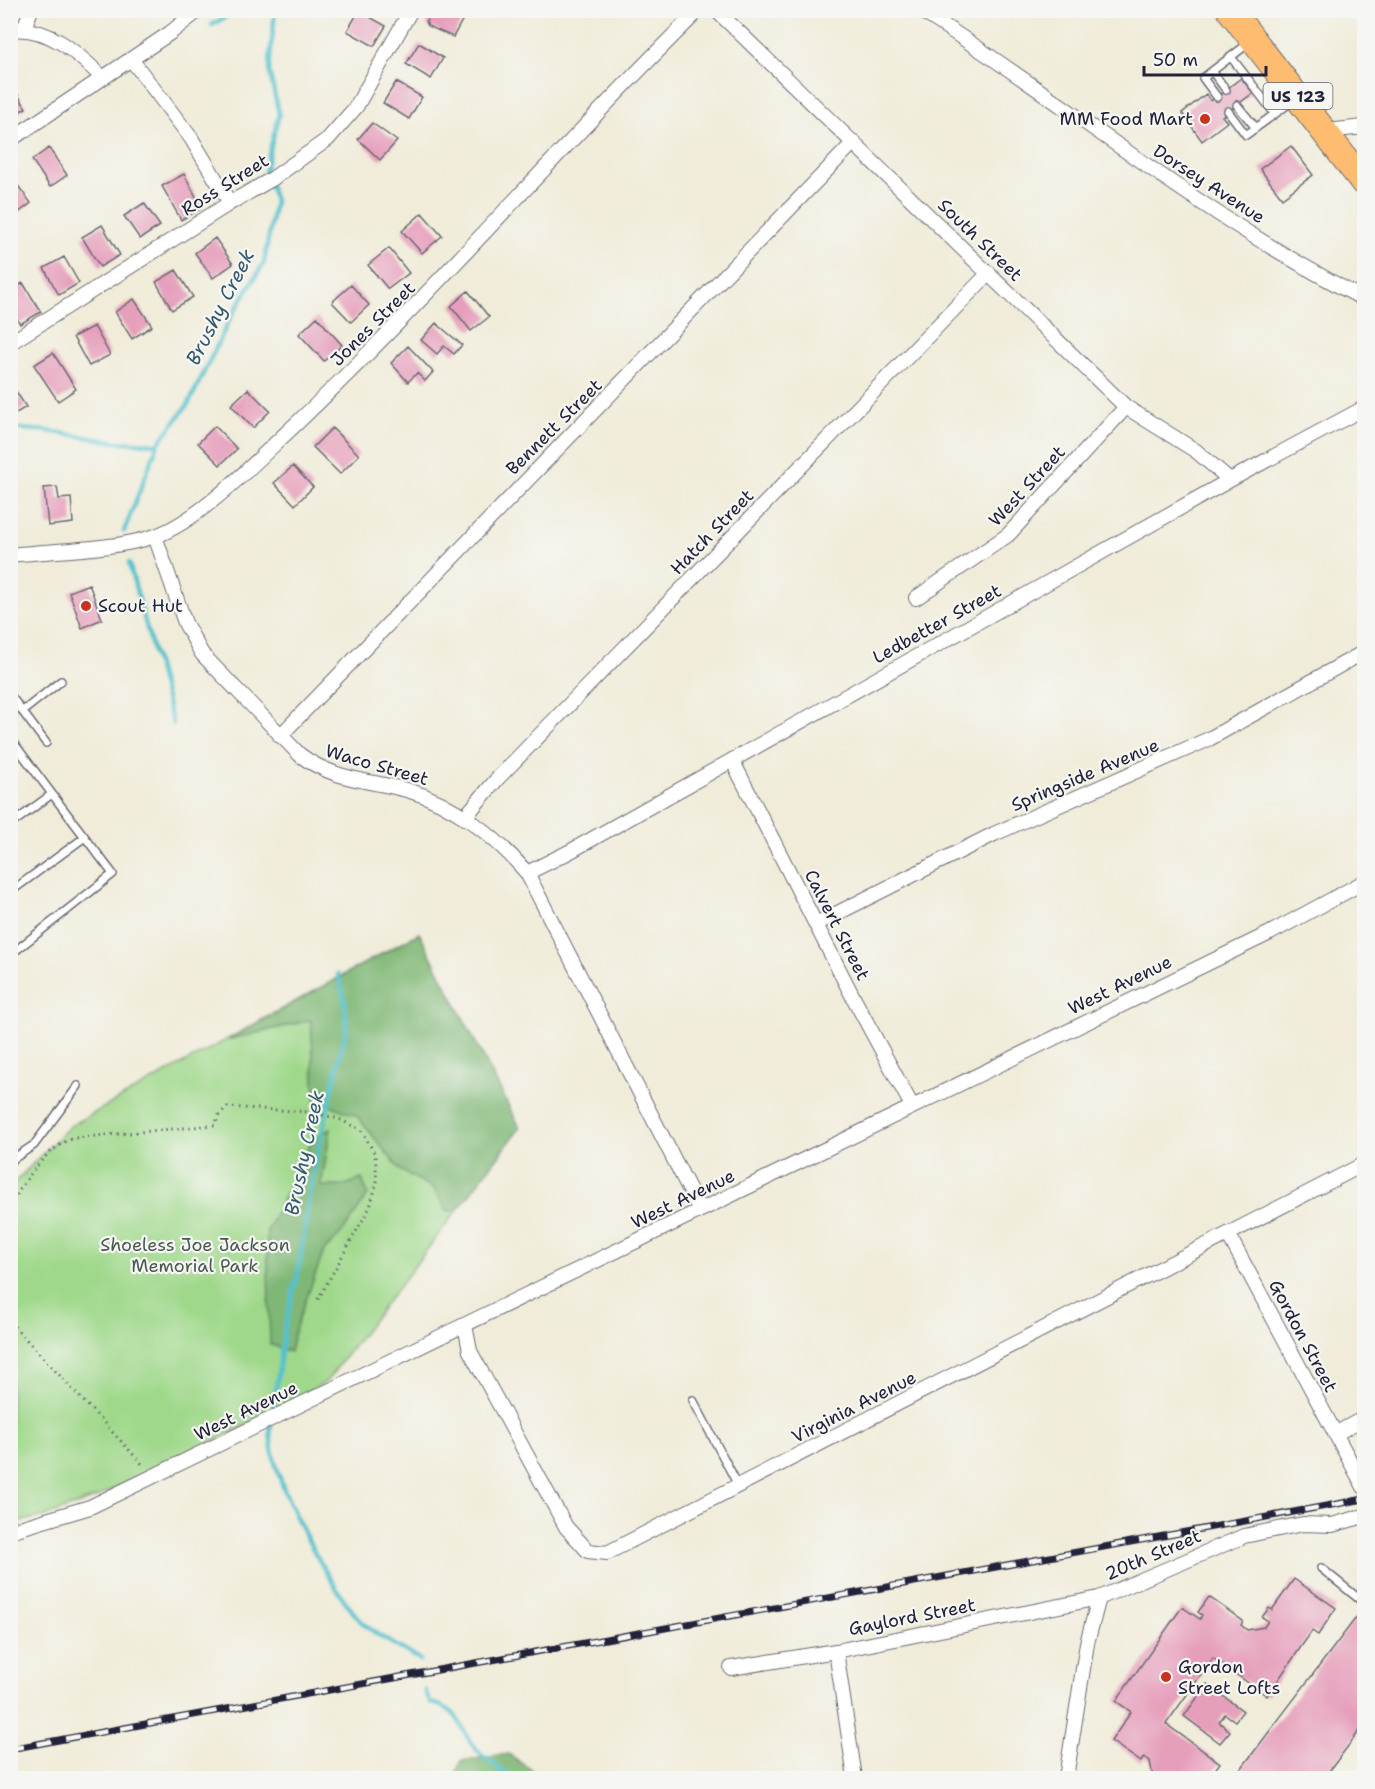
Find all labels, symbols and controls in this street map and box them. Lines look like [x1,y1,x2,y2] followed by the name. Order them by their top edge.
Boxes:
[1144,39,1266,77] scale bar
[1153,48,1198,72] text: 50 m
[1264,83,1332,109] road number: US 123
[1060,107,1193,131] place label: MM Food Mart
[1198,112,1212,126] marker: MM Food Mart
[1148,139,1270,229] street label: Dorsey Avenue
[177,149,273,221] street label: Ross Street
[933,194,1028,287] street label: South Street
[180,244,261,369] water label: Brushy Creek
[325,276,421,372] street label: Jones Street
[501,374,607,480] street label: Bennett Street
[983,440,1071,531] street label: West Street
[665,484,759,580] street label: Hatch Street
[868,579,1006,669] street label: Ledbetter Street
[98,594,183,618] place label: Scout Hut
[79,599,93,613] marker: Scout Hut
[1007,733,1163,817] street label: Springside Avenue
[323,739,432,791] street label: Waco Street
[799,866,875,985] street label: Calvert Street
[1064,950,1176,1020] street label: West Avenue
[278,1088,330,1218] water label: Brushy Creek
[627,1164,739,1234] street label: West Avenue
[100,1233,290,1278] park label: Shoeless Joe Jackson Memorial Park
[1263,1276,1343,1397] street label: Gordon Street
[788,1365,920,1449] street label: Virginia Avenue
[190,1376,302,1446] street label: West Avenue
[1101,1524,1205,1586] street label: 20th Street
[846,1593,978,1641] street label: Gaylord Street
[1178,1655,1280,1700] place label: Gordon Street Lofts
[1159,1670,1173,1684] marker: Gordon Street Lofts

